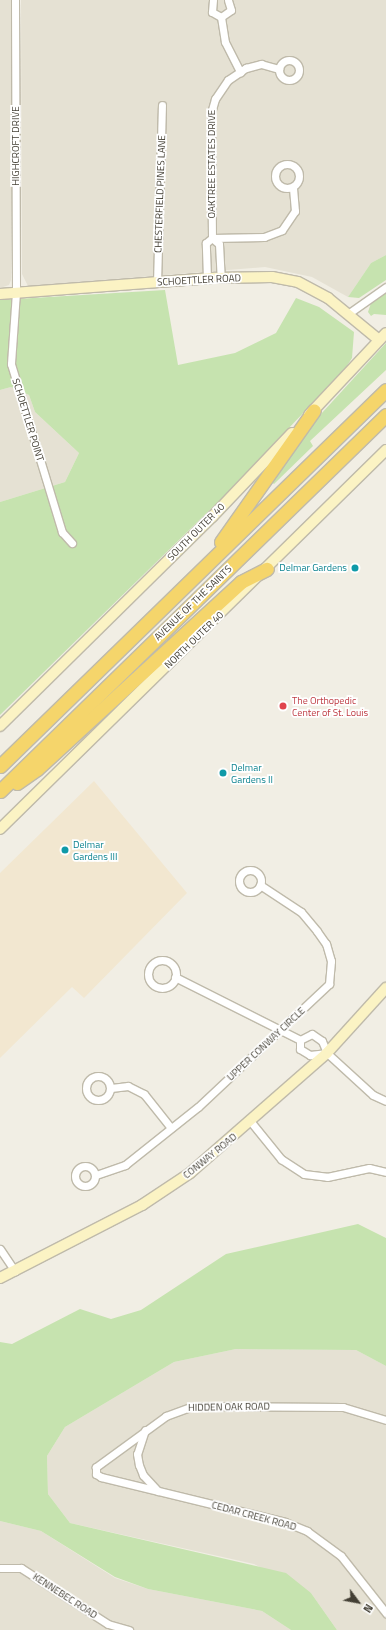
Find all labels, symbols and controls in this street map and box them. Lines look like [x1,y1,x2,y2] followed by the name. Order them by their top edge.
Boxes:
[10,106,22,186] street label: HIGHCROFT DRIVE
[206,110,218,218] street label: OAKTREE ESTATES DRIVE
[152,135,168,253] street label: CHESTERFIELD PINES LANE
[157,272,241,288] street label: SCHOETTLER ROAD
[10,377,46,463] street label: SCHOETTLER POINT
[165,501,227,563] street label: SOUTH OUTER 40
[279,562,347,574] place label: Delmar Gardens
[152,563,234,643] street label: AVENUE OF THE SAINTS
[350,563,360,573] marker: Delmar Gardens
[162,609,226,671] street label: NORTH OUTER 40
[292,694,368,718] place label: The Orthopedic Center of St. Louis
[277,700,289,712] marker: The Orthopedic Center of St. Louis
[231,761,273,784] place label: Delmar Gardens II
[218,768,228,778] marker: Delmar Gardens II
[73,838,117,862] place label: Delmar Gardens III
[60,845,70,855] marker: Delmar Gardens III
[224,1005,308,1083] street label: UPPER CONWAY CIRCLE
[181,1131,239,1181] street label: CONWAY ROAD
[188,1400,270,1414] street label: HIDDEN OAK ROAD
[210,1499,298,1533] street label: CEDAR CREEK ROAD
[30,1571,100,1621] street label: KENNEBEC ROAD
[338,1582,378,1622] north arrow
[359,1601,377,1616] text: N

